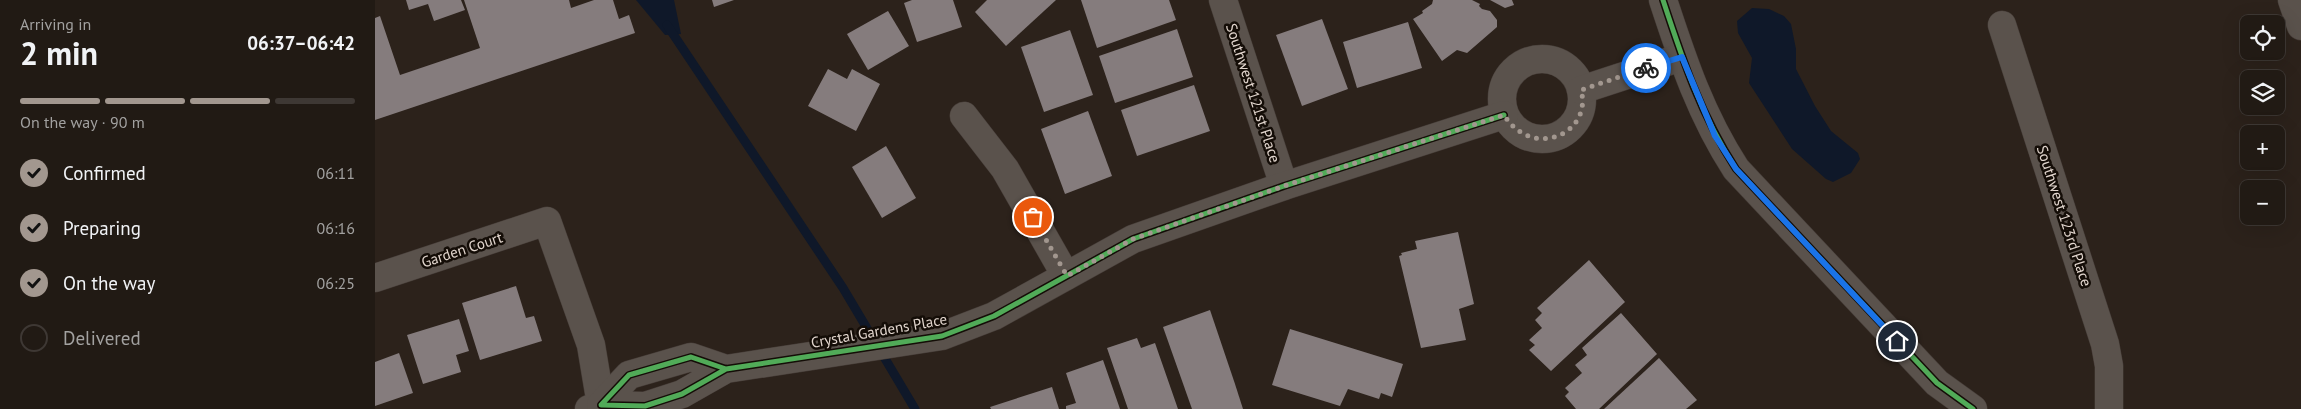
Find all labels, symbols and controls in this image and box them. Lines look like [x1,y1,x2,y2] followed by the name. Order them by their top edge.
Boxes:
[20,14,91,34] text: Arriving in
[2240,15,2285,225] map controls
[2240,15,2285,60] button: locate
[1222,21,1285,165] street label: Southwest 121st Place
[247,31,355,55] text: 06:37–06:42
[20,32,98,74] text: 2 min
[1621,43,1671,93] courier
[1632,54,1660,82] icon: bike
[2240,70,2285,115] button: layers
[20,112,145,132] text: On the way · 90 m
[2240,125,2285,170] button: +
[2033,143,2096,289] street label: Southwest 123rd Place
[20,159,48,187] icon: check
[63,161,146,185] text: Confirmed
[317,163,355,183] text: 06:11
[2240,180,2285,225] button: −
[1012,196,1054,238] pin
[1019,203,1047,231] icon: bag
[20,214,48,242] icon: check
[63,216,141,240] text: Preparing
[317,218,355,238] text: 06:16
[419,227,505,272] street label: Garden Court
[20,269,48,297] icon: check
[63,271,155,295] text: On the way
[317,273,355,293] text: 06:25
[809,309,948,352] street label: Crystal Gardens Place
[1876,320,1918,362] pin
[63,326,141,350] text: Delivered
[1883,327,1911,355] icon: home

